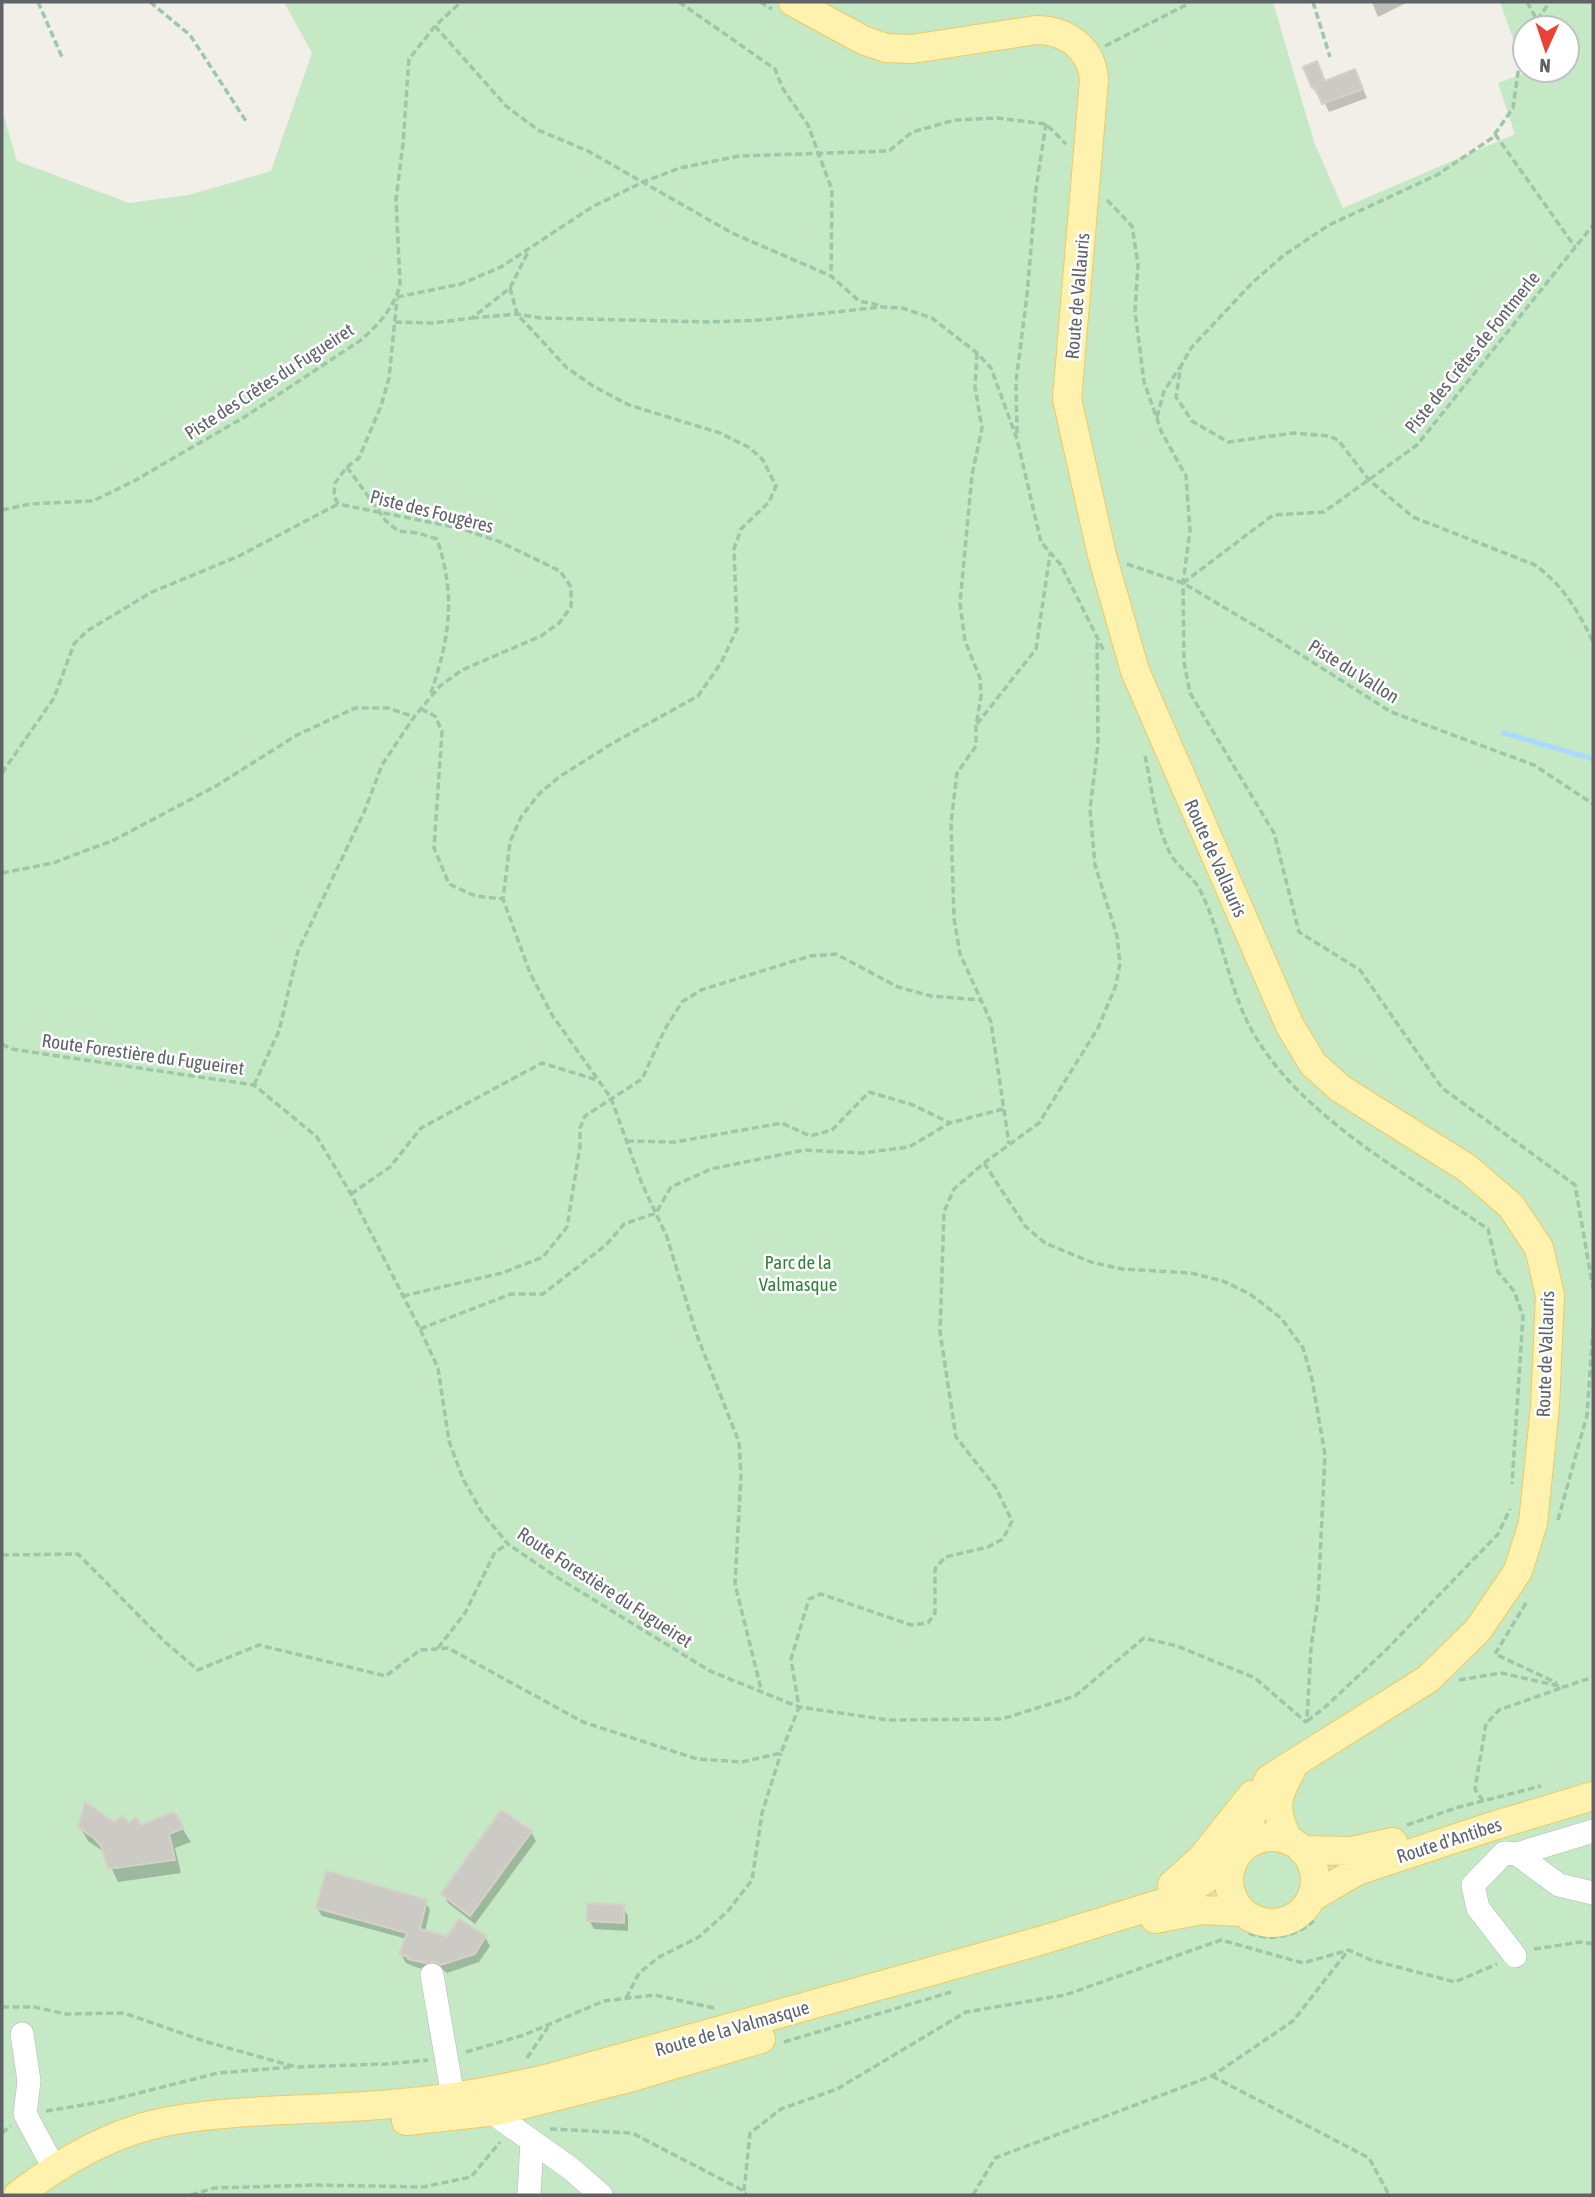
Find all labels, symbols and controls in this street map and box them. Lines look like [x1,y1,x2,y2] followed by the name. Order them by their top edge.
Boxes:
[1511,14,1581,84] north arrow
[1539,55,1551,77] text: N
[1061,232,1094,360] street label: Route de Vallauris
[1400,267,1544,437] street label: Piste des Crêtes de Fontmerle
[180,318,358,444] street label: Piste des Crêtes du Fugueiret
[368,485,496,537] street label: Piste des Fougères
[1305,634,1403,708] street label: Piste du Vallon
[1180,796,1252,921] street label: Route de Vallauris
[40,1029,246,1079] street label: Route Forestière du Fugueiret
[759,1251,837,1295] park label: Parc de la Valmasque
[1532,1290,1558,1418] street label: Route de Vallauris
[513,1522,697,1652] street label: Route Forestière du Fugueiret
[1394,1813,1504,1867] street label: Route d'Antibes
[652,1995,812,2061] street label: Route de la Valmasque

